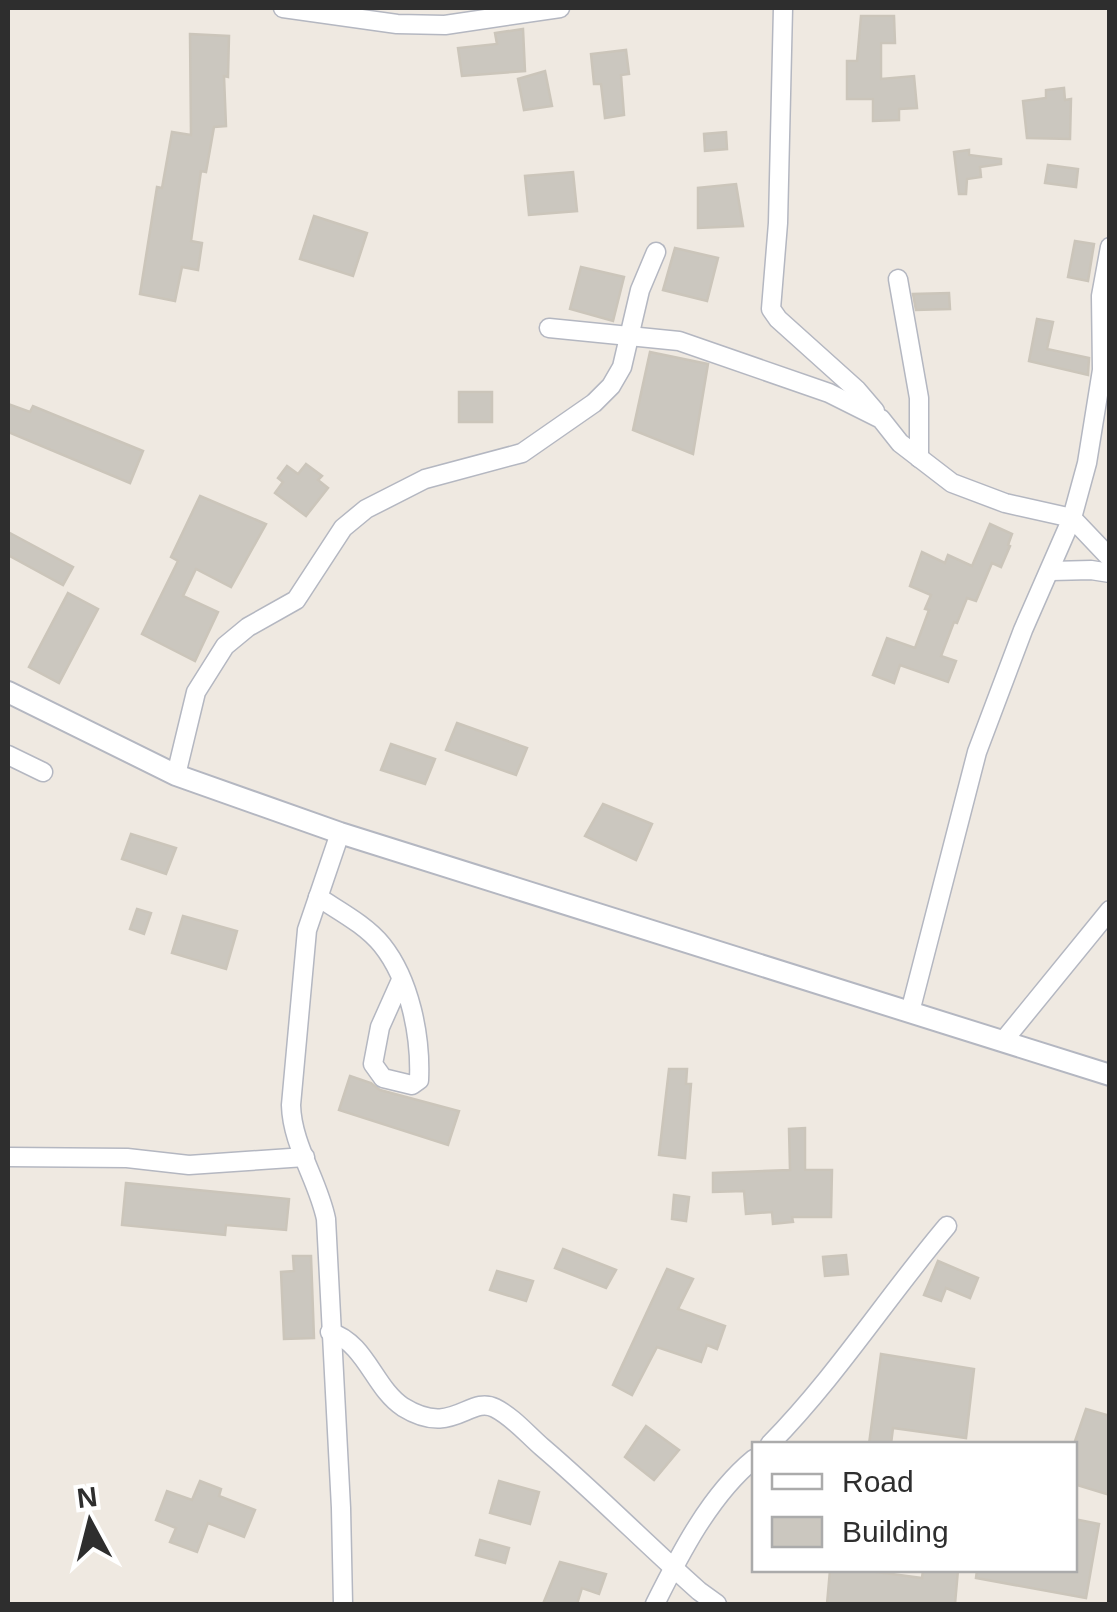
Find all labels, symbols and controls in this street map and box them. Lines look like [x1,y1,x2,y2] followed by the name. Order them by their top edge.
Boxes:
[752,1442,1077,1572] legend
[842,1465,914,1498] text: Road
[40,1472,140,1572] north arrow
[75,1481,99,1514] text: N
[842,1515,949,1548] text: Building

